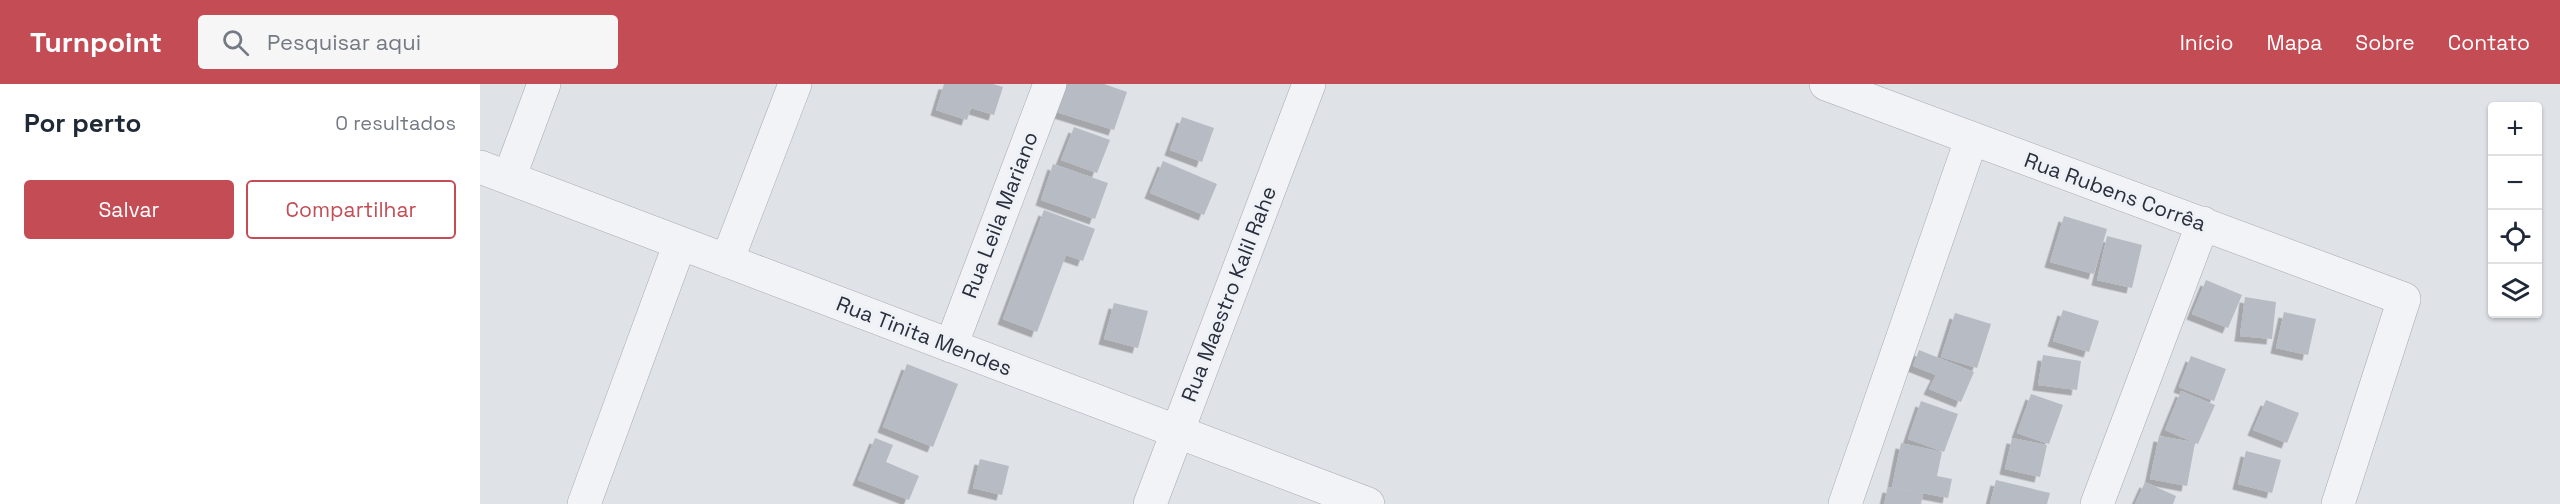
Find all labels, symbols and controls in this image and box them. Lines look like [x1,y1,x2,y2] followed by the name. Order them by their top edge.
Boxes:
[198,15,618,69] search box
[30,24,162,60] text: Turnpoint
[219,26,252,59] icon: search
[267,28,421,56] text: Pesquisar aqui
[2180,29,2233,56] text: Início
[2266,29,2322,56] text: Mapa
[2355,29,2415,56] text: Sobre
[2448,29,2530,56] text: Contato
[2488,102,2542,318] map controls
[2488,102,2542,156] button: +
[24,106,141,140] text: Por perto
[335,110,456,136] text: 0 resultados
[955,128,1044,302] street label: Rua Leila Mariano
[2021,146,2210,237] street label: Rua Rubens Corrêa
[2488,156,2542,210] button: −
[24,180,234,239] button: Salvar
[246,180,456,239] button: Compartilhar
[1175,182,1282,405] street label: Rua Maestro Kalil Rahe
[2488,210,2542,264] button: locate
[2488,264,2542,318] button: layers
[833,290,1016,381] street label: Rua Tinita Mendes

